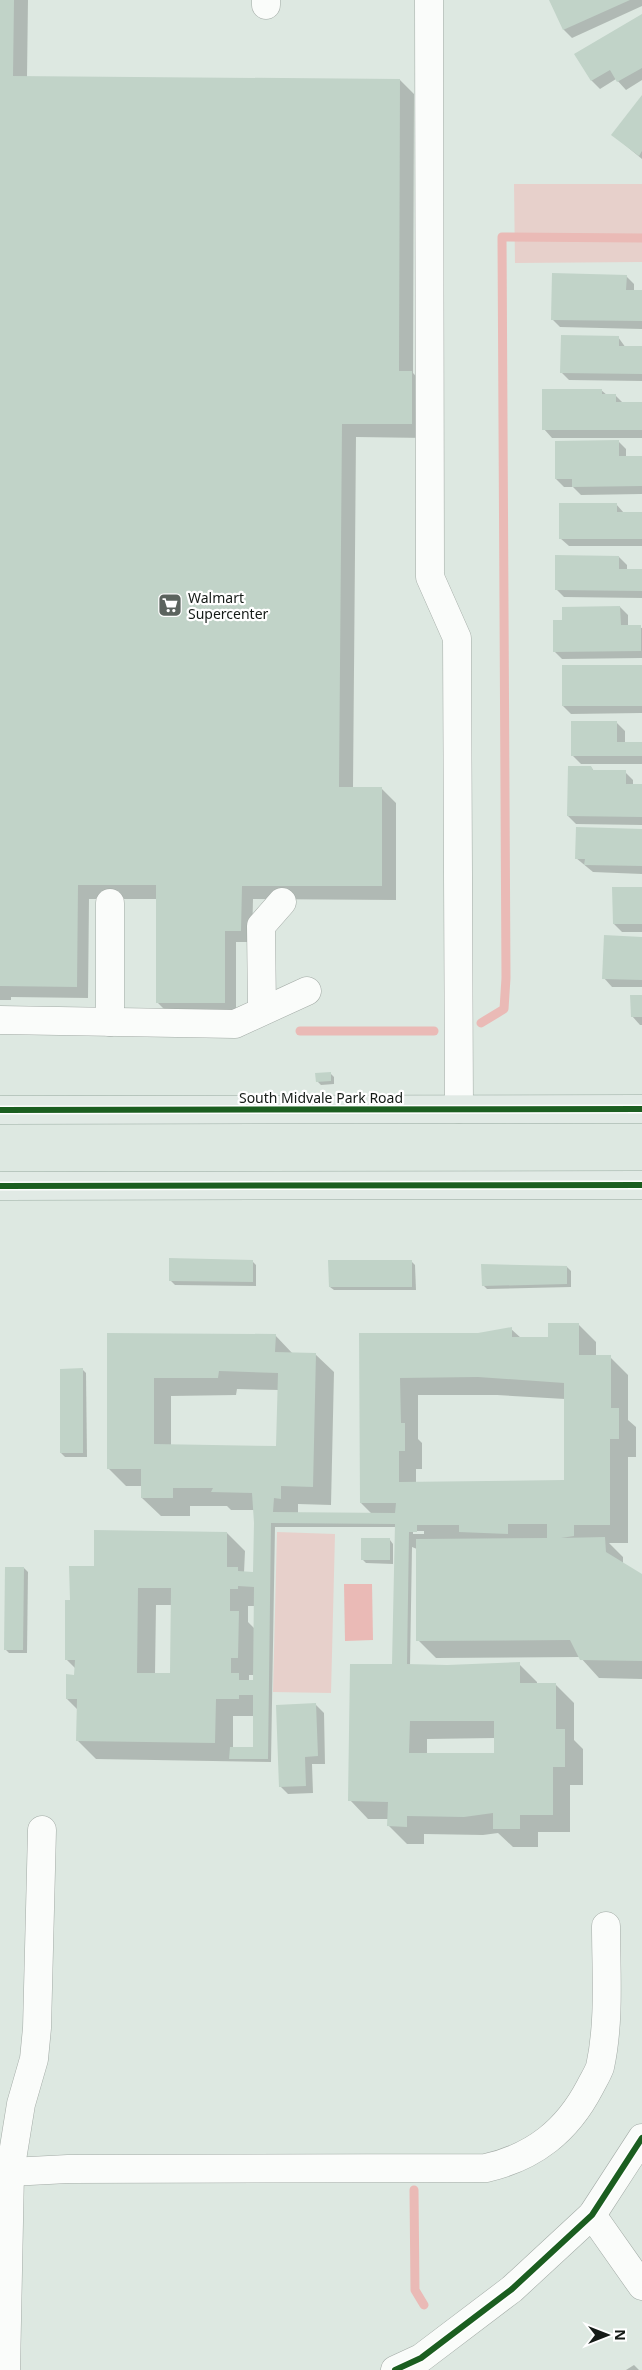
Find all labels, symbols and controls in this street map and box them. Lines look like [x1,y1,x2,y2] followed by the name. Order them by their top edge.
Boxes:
[188,588,269,623] place label: Walmart Supercenter
[157,592,183,618] supermarket icon: Walmart Supercenter
[239,1088,403,1107] street label: South Midvale Park Road
[582,2310,632,2360] north arrow
[611,2329,630,2341] text: N

